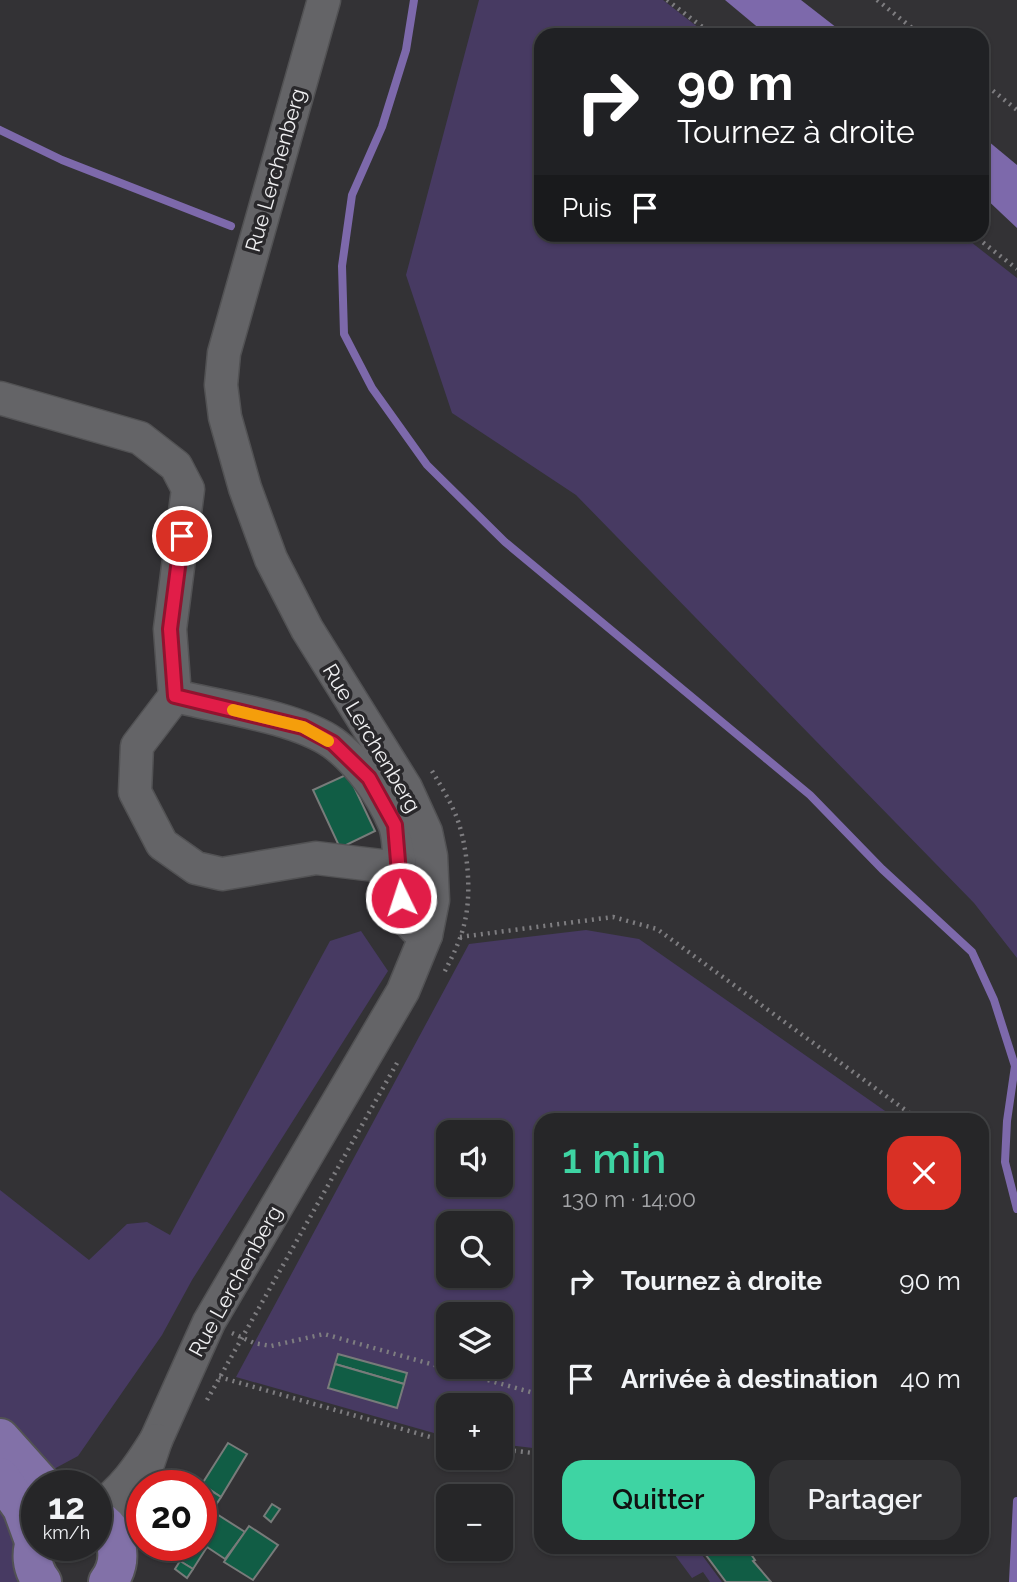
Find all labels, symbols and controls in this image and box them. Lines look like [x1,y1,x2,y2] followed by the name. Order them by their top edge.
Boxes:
[677,54,793,111] text: 90 m
[562,56,653,147] icon: right
[240,85,310,255] street label: Rue Lerchenberg
[677,113,915,150] text: Tournez à droite
[626,189,664,227] icon: arrive
[562,193,612,223] text: Puis
[152,506,212,566] pin
[163,517,201,555] icon: arrive
[318,659,426,817] street label: Rue Lerchenberg
[364,861,438,935] position arrow
[436,1120,513,1561] map controls
[436,1120,513,1197] button: sound
[562,1134,666,1183] text: 1 min
[887,1136,961,1210] button: close
[562,1185,696,1212] text: 130 m · 14:00
[183,1201,287,1361] street label: Rue Lerchenberg
[436,1211,513,1288] button: search
[562,1262,600,1300] icon: right
[621,1266,822,1296] text: Tournez à droite
[899,1266,961,1296] text: 90 m
[436,1302,513,1379] button: layers
[562,1360,600,1398] icon: arrive
[621,1364,878,1394] text: Arrivée à destination
[900,1364,961,1394] text: 40 m
[436,1393,513,1470] button: +
[562,1460,755,1540] button: Quitter
[769,1460,961,1540] button: Partager
[126,1470,217,1561] speed limit sign: 20
[436,1484,513,1561] button: −
[48,1486,85,1527] text: 12
[43,1522,90,1543] text: km/h

